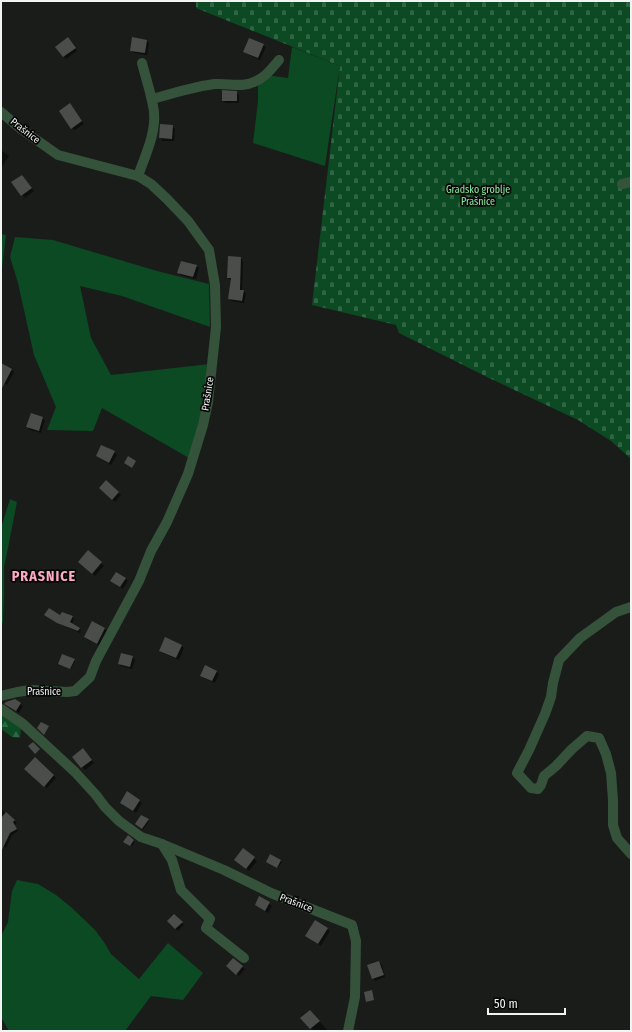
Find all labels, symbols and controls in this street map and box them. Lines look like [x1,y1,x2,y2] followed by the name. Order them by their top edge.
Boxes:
[8,116,42,146] street label: Prašnice
[446,184,510,208] park label: Gradsko groblje Prašnice
[199,376,217,412] street label: Prašnice
[12,568,76,585] district label: PRASNICE
[27,686,61,698] street label: Prašnice
[278,891,314,915] street label: Prašnice
[488,990,565,1016] scale bar
[494,997,518,1011] text: 50 m

